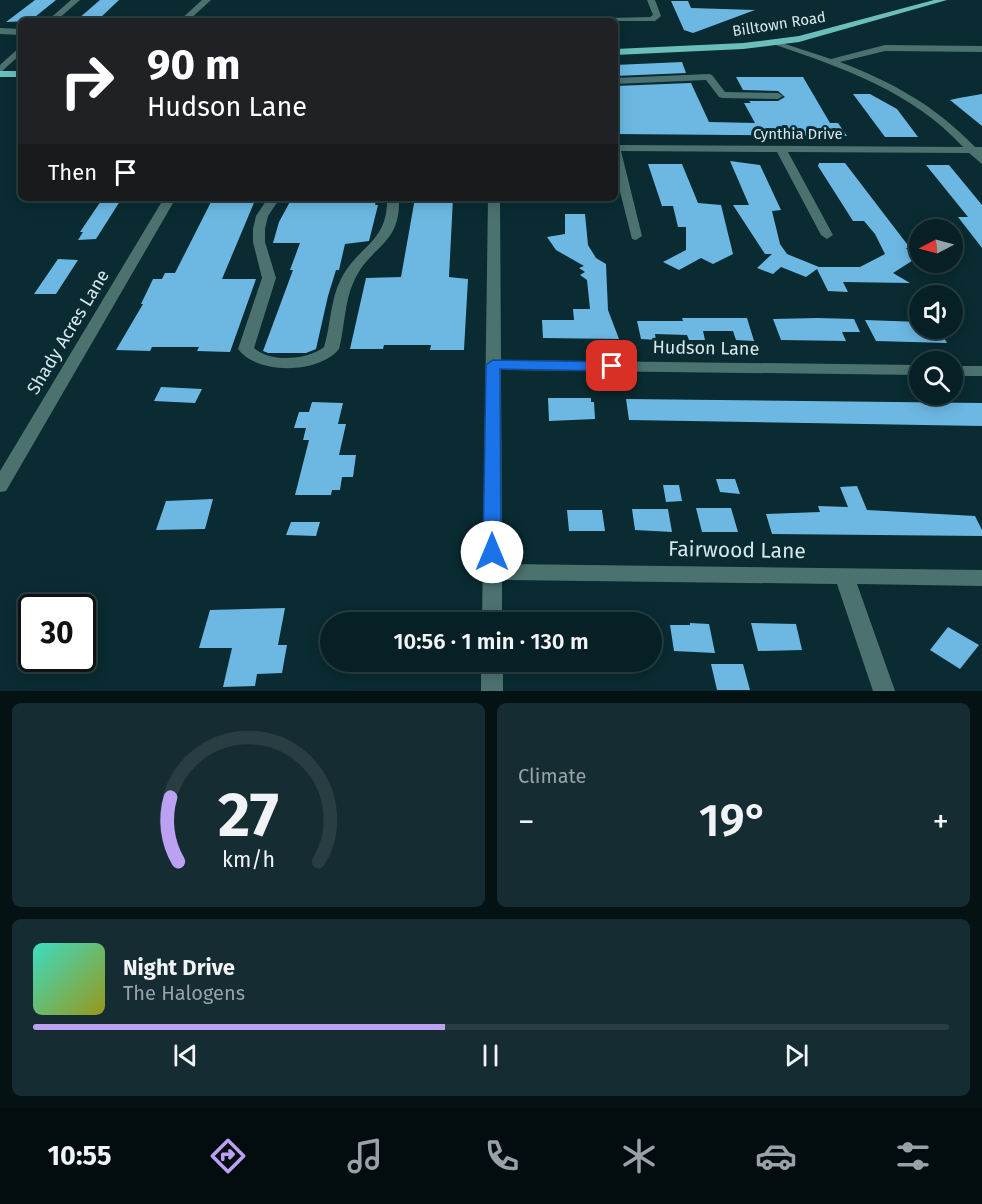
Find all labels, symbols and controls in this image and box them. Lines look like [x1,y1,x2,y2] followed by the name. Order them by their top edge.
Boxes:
[731,8,827,40] street label: Billtown Road
[147,40,241,90] text: 90 m
[48,42,126,120] icon: right
[147,91,307,123] text: Hudson Lane
[753,125,843,143] street label: Cynthia Drive
[109,156,142,189] icon: arrive
[48,159,97,186] text: Then
[909,219,963,273] north arrow
[909,219,963,405] map controls
[22,266,114,398] street label: Shady Acres Lane
[909,285,963,339] button: sound
[652,336,760,360] street label: Hudson Lane
[586,340,637,391] pin
[595,349,628,382] icon: arrive
[909,351,963,405] button: search
[460,520,524,584] position arrow
[668,536,806,564] street label: Fairwood Lane
[18,594,96,672] speed limit sign: 30
[393,628,589,655] text: 10:56 · 1 min · 130 m
[518,764,586,788] text: Climate
[218,778,279,853] text: 27
[699,794,768,848] text: 19°
[518,802,535,842] text: −
[933,802,949,842] text: +
[222,847,275,873] text: km/h
[123,954,235,981] text: Night Drive
[123,981,245,1005] text: The Halogens
[169,1039,202,1072] icon: previous
[474,1039,507,1072] icon: pause
[780,1039,813,1072] icon: next
[207,1135,249,1177] icon: directions
[344,1135,386,1177] icon: music
[481,1135,523,1177] icon: phone
[618,1135,660,1177] icon: climate
[755,1135,797,1177] icon: car
[892,1135,934,1177] icon: filters
[48,1140,111,1172] text: 10:55

